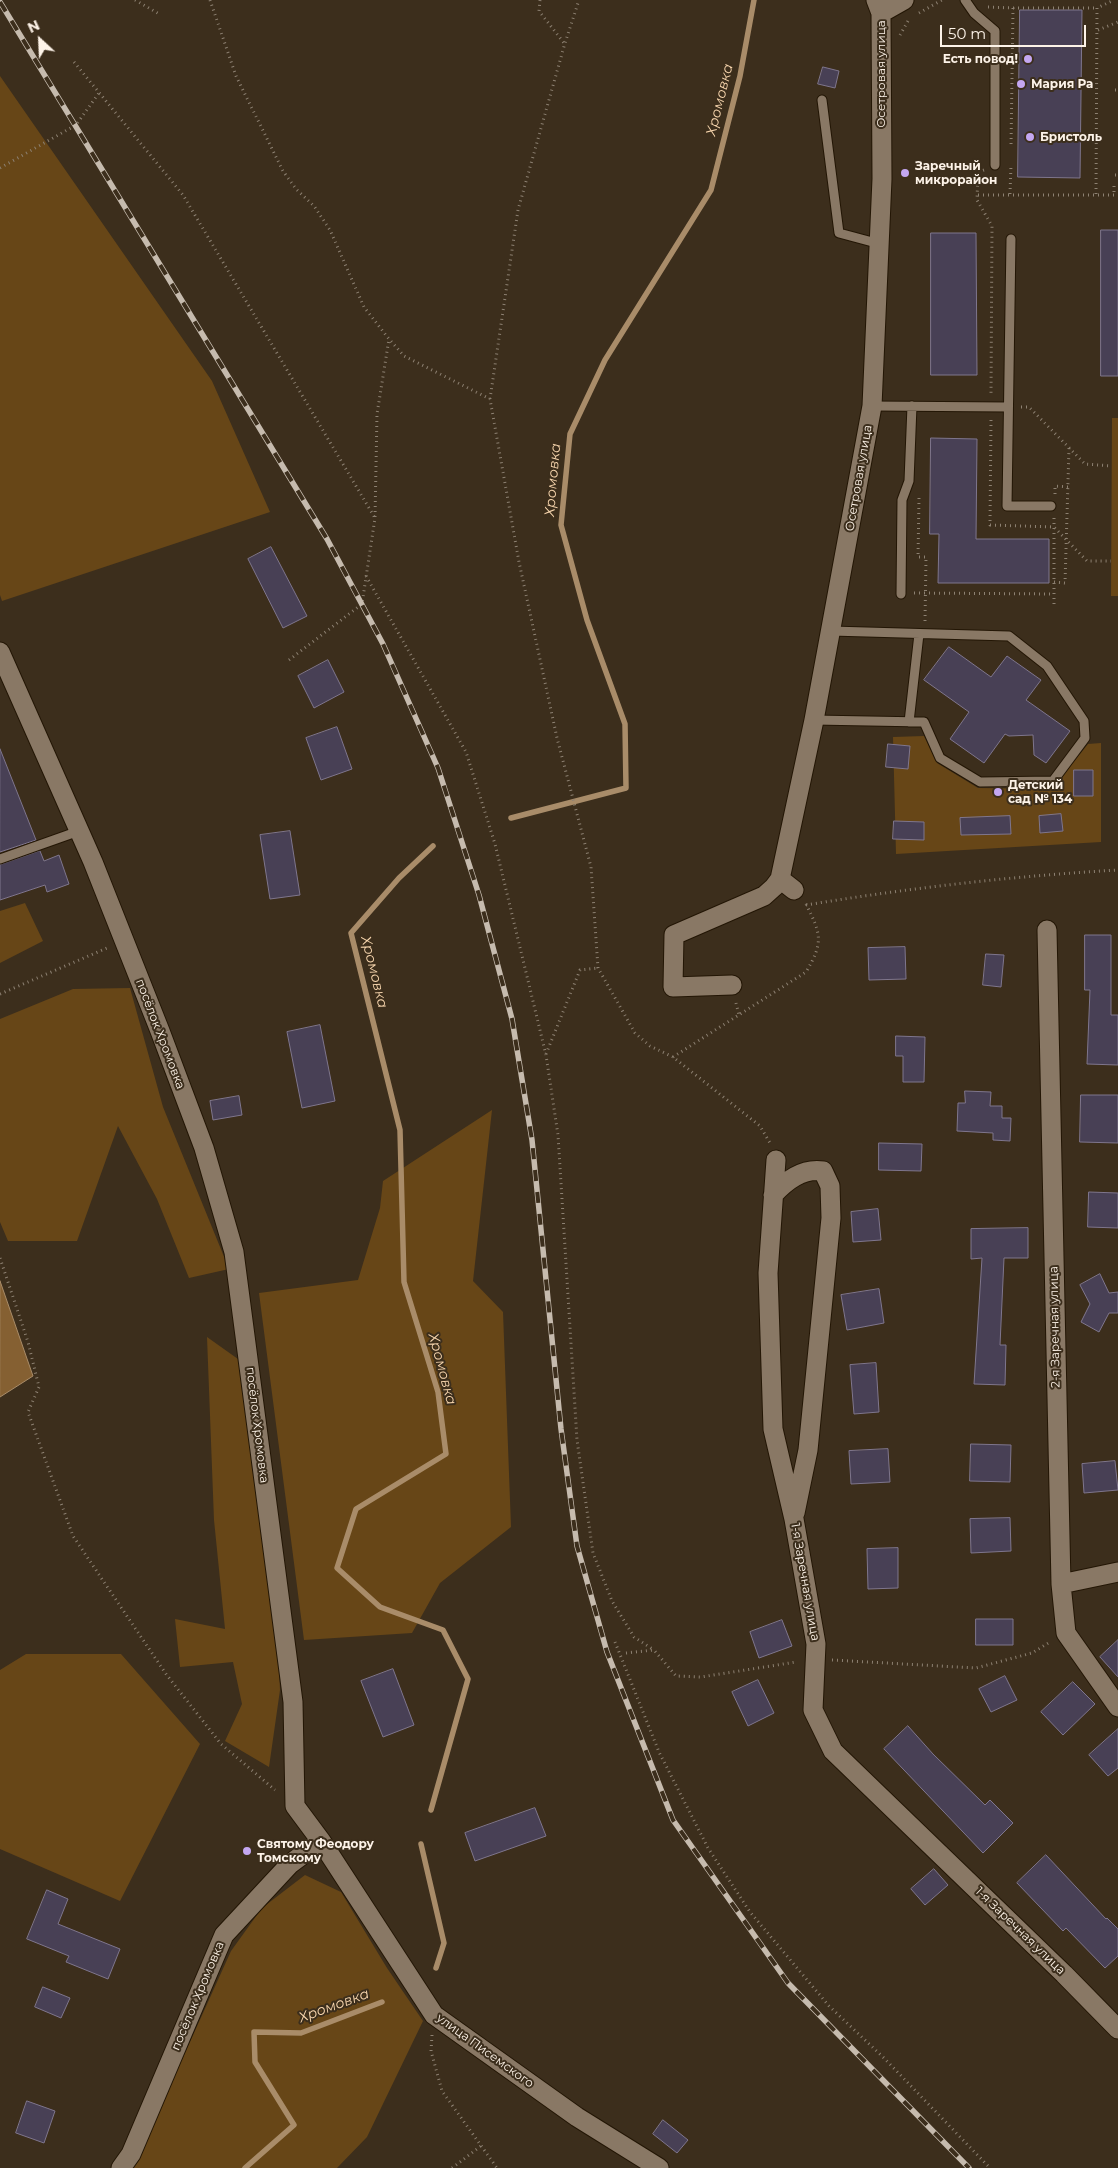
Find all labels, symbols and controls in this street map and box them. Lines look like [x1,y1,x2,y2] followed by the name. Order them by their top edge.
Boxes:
[15,15,65,65] north arrow
[943,15,1089,47] scale bar
[25,16,43,37] text: N
[874,20,888,128] street label: Осетровая улица
[948,24,986,43] text: 50 m
[943,52,1018,66] place label: Есть повод!
[1022,53,1034,65] marker: Есть повод!
[703,62,737,138] water label: Хромовка
[1031,77,1093,91] place label: Мария Ра
[1015,78,1027,90] marker: Мария Ра
[1040,130,1102,144] place label: Бристоль
[1024,131,1036,143] marker: Бристоль
[915,159,997,187] place label: Заречный микрорайон
[899,167,911,179] marker: Заречный микрорайон
[843,424,875,532] street label: Осетровая улица
[541,443,565,517] water label: Хромовка
[1008,778,1072,806] place label: Детский сад № 134
[992,786,1004,798] marker: Детский сад № 134
[357,934,391,1010] water label: Хромовка
[132,977,188,1091] street label: посёлок Хромовка
[1047,1266,1063,1388] street label: 2-я Заречная улица
[424,1331,460,1407] water label: Хромовка
[243,1366,271,1484] street label: посёлок Хромовка
[788,1522,822,1642] street label: 1-я Заречная улица
[257,1837,374,1865] place label: Святому Феодору Томскому
[241,1845,253,1857] marker: Святому Феодору Томскому
[972,1884,1068,1978] street label: 1-я Заречная улица
[169,1939,227,2053] street label: посёлок Хромовка
[297,1986,371,2026] water label: Хромовка
[434,2011,536,2091] street label: улица Писемского

